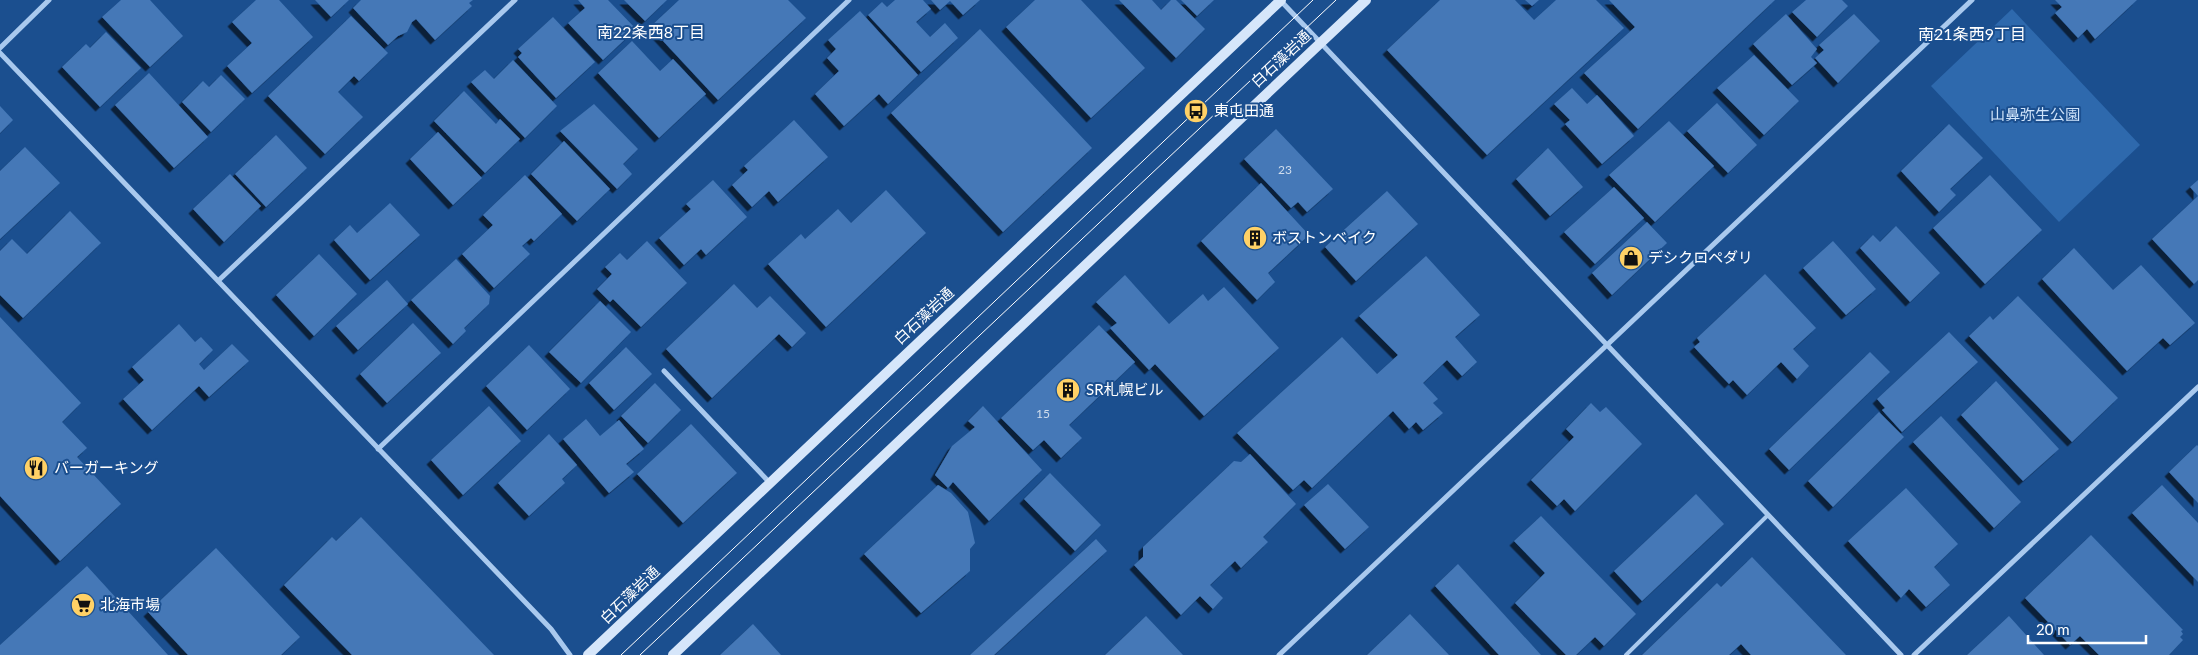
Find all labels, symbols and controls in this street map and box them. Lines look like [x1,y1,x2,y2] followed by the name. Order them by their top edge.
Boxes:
[597,22,705,41] district label: 南22条西8丁目
[1918,24,2026,43] district label: 南21条西9丁目
[1247,26,1314,90] street label: 白石藻岩通
[1183,98,1209,124] bus stop icon: 東屯田通
[1214,101,1274,119] place label: 東屯田通
[1990,105,2080,123] park label: 山鼻弥生公園
[1278,162,1292,177] house number: 23
[1242,225,1268,251] building icon: ボストンベイク
[1272,228,1377,246] place label: ボストンベイク
[1618,245,1644,271] shop icon: デシクロペダリ
[1648,248,1753,266] place label: デシクロペダリ
[890,283,957,347] street label: 白石藻岩通
[1055,377,1081,403] building icon: SR札幌ビル
[1086,380,1164,398] place label: SR札幌ビル
[1036,406,1050,421] house number: 15
[23,455,49,481] restaurant icon: バーガーキング
[54,458,159,476] place label: バーガーキング
[596,562,663,627] street label: 白石藻岩通
[70,592,96,618] supermarket icon: 北海市場
[100,595,160,613] place label: 北海市場
[2028,612,2146,644] scale bar
[2036,620,2070,638] text: 20 m

